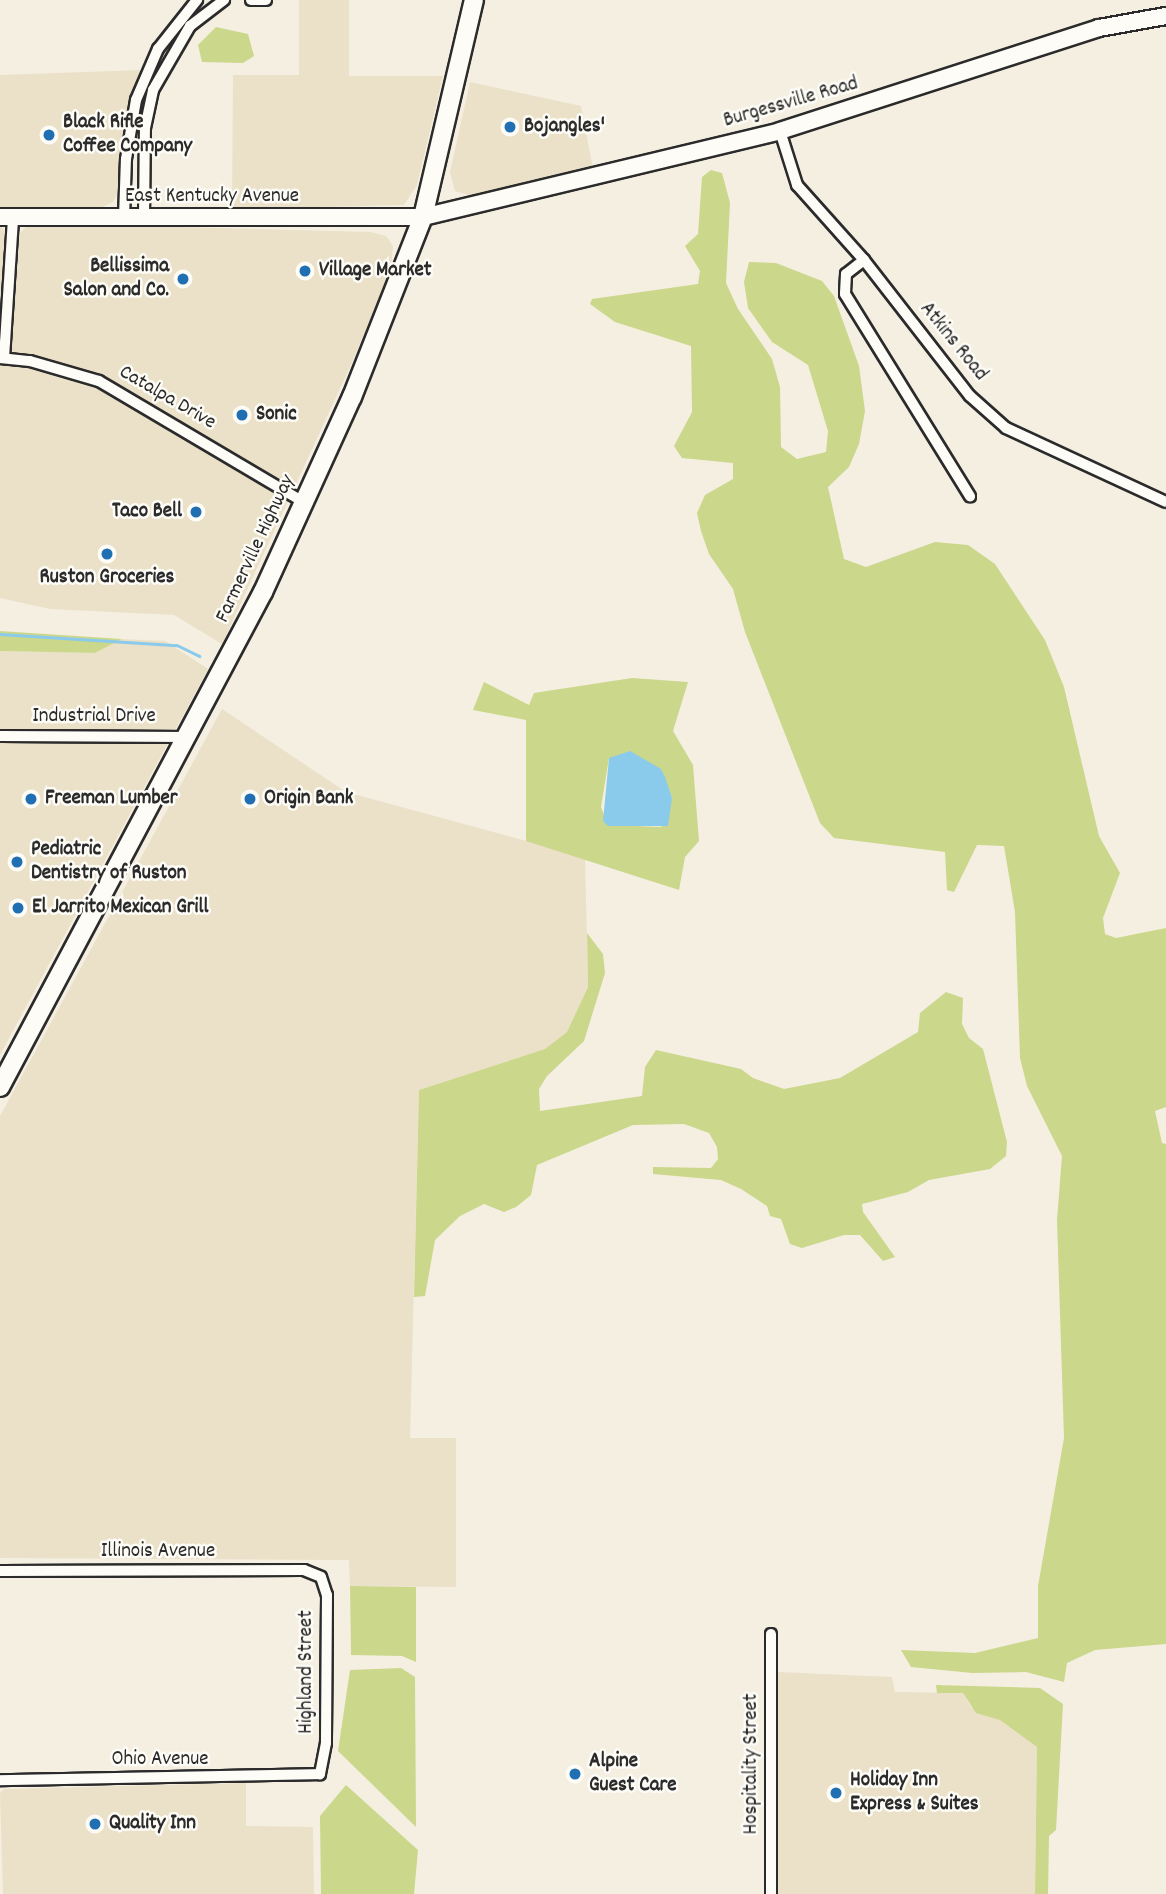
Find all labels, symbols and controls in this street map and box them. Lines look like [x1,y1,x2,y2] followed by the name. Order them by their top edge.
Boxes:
[721,72,861,134] street label: Burgessville Road
[63,110,192,160] place label: Black Rifle Coffee Company
[524,114,605,140] place label: Bojangles'
[502,119,518,135] marker: Bojangles'
[41,127,57,143] marker: Black Rifle Coffee Company
[125,184,299,210] street label: East Kentucky Avenue
[64,254,169,304] place label: Bellissima Salon and Co.
[319,258,432,284] place label: Village Market
[297,263,313,279] marker: Village Market
[175,271,191,287] marker: Bellissima Salon and Co.
[914,297,992,387] street label: Atkins Road
[114,360,220,436] street label: Catalpa Drive
[256,402,297,428] place label: Sonic
[234,407,250,423] marker: Sonic
[211,471,301,627] street label: Farmerville Highway
[112,499,182,525] place label: Taco Bell
[188,504,204,520] marker: Taco Bell
[99,546,115,562] marker: Ruston Groceries
[40,565,174,591] place label: Ruston Groceries
[32,704,156,730] street label: Industrial Drive
[45,786,178,812] place label: Freeman Lumber
[264,786,353,812] place label: Origin Bank
[23,791,39,807] marker: Freeman Lumber
[242,791,258,807] marker: Origin Bank
[31,837,187,887] place label: Pediatric Dentistry of Ruston
[9,854,25,870] marker: Pediatric Dentistry of Ruston
[32,895,208,921] place label: El Jarrito Mexican Grill
[10,900,26,916] marker: El Jarrito Mexican Grill
[101,1539,215,1565] street label: Illinois Avenue
[294,1610,320,1734] street label: Highland Street
[739,1694,765,1834] street label: Hospitality Street
[111,1747,209,1773] street label: Ohio Avenue
[589,1749,677,1799] place label: Alpine Guest Care
[567,1766,583,1782] marker: Alpine Guest Care
[850,1768,979,1818] place label: Holiday Inn Express & Suites
[828,1785,844,1801] marker: Holiday Inn Express & Suites
[109,1811,196,1837] place label: Quality Inn
[87,1816,103,1832] marker: Quality Inn

